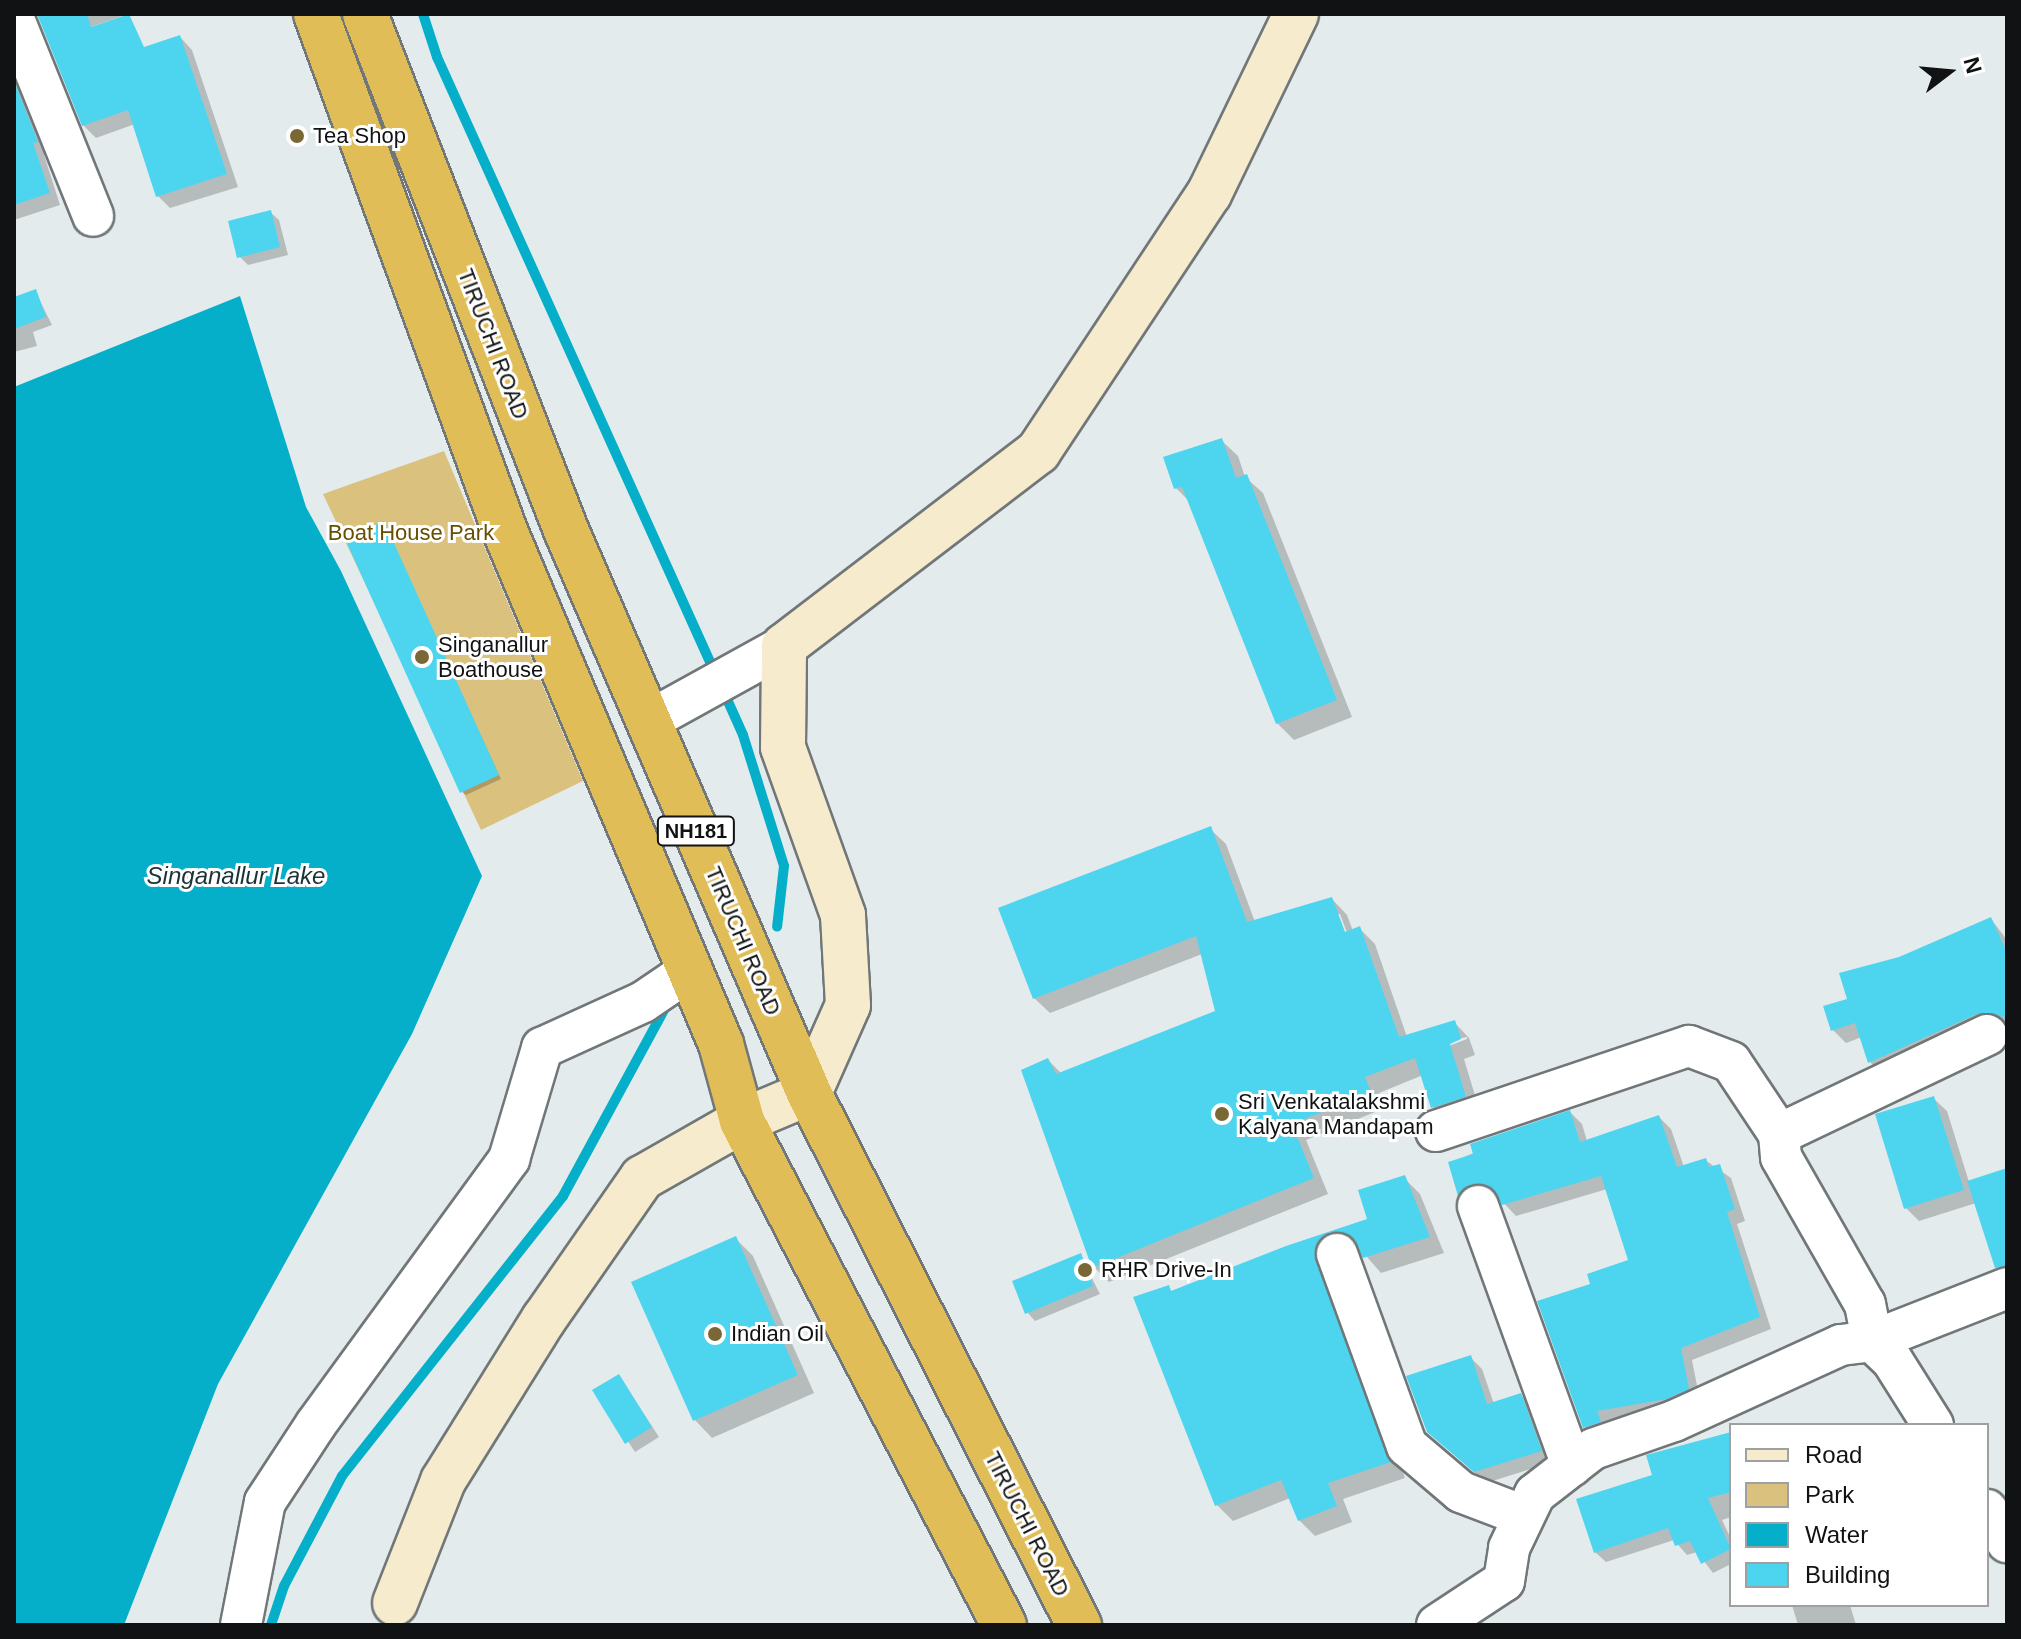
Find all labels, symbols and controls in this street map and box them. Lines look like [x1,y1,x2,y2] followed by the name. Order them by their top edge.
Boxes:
[1909,32,1989,112] north arrow
[1958,54,1987,76] text: N
[313,123,406,149] place label: Tea Shop
[288,127,306,145] marker: Tea Shop
[452,265,534,423] street label: TIRUCHI ROAD
[328,520,494,546] park label: Boat House Park
[438,631,548,682] place label: Singanallur Boathouse
[413,648,431,666] marker: Singanallur Boathouse
[656,815,736,847] road number: NH181
[147,862,325,890] water label: Singanallur Lake
[700,863,786,1019] street label: TIRUCHI ROAD
[1238,1088,1434,1140] place label: Sri Venkatalakshmi Kalyana Mandapam
[1213,1105,1231,1123] marker: Sri Venkatalakshmi Kalyana Mandapam
[1101,1257,1232,1283] place label: RHR Drive-In
[1076,1261,1094,1279] marker: RHR Drive-In
[731,1321,824,1347] place label: Indian Oil
[706,1325,724,1343] marker: Indian Oil
[1729,1423,1989,1607] legend
[1805,1441,1862,1468] text: Road
[979,1447,1075,1601] street label: TIRUCHI ROAD
[1805,1481,1854,1508] text: Park
[1805,1521,1868,1548] text: Water
[1805,1561,1890,1588] text: Building

